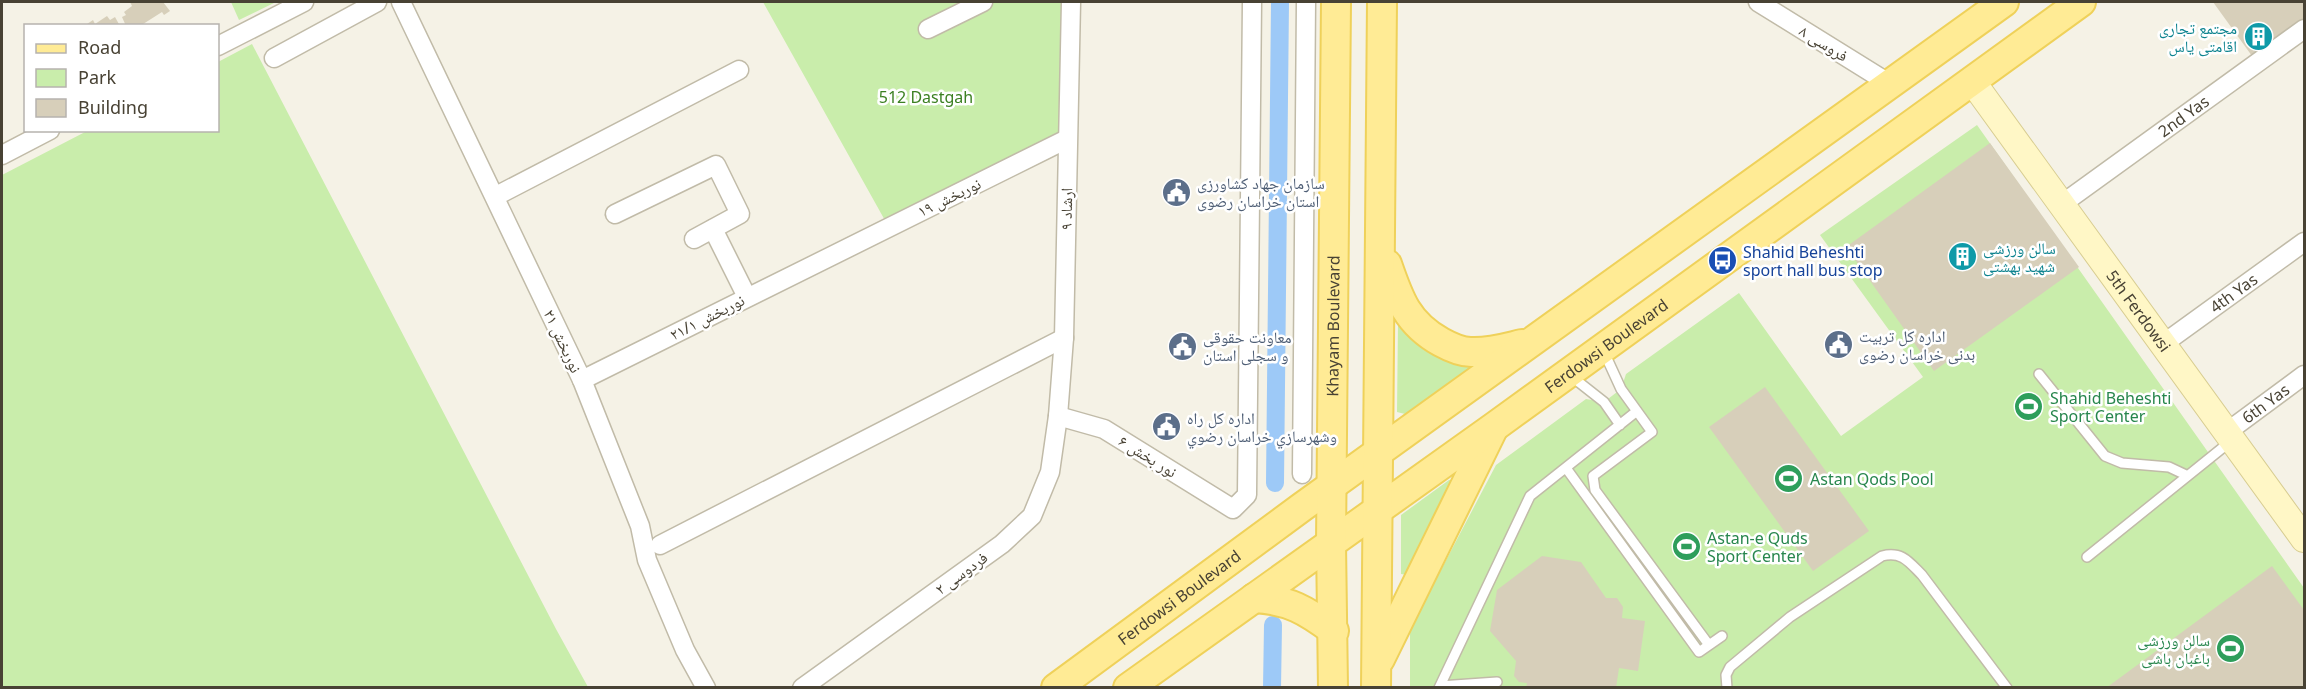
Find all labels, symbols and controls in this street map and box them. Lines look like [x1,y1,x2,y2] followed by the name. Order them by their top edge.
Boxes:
[2159,17,2237,57] place label: مجتمع تجاری اقامتی یاس
[1795,19,1853,67] street label: فروسی ۸
[2242,21,2274,53] building icon: مجتمع تجاری اقامتی یاس
[24,24,219,132] legend
[78,35,121,59] text: Road
[78,65,116,89] text: Park
[879,86,973,108] park label: 512 Dastgah
[2154,90,2213,142] street label: 2nd Yas
[78,95,148,119] text: Building
[914,172,984,222] street label: نوربخش ۱۹
[1197,172,1325,212] place label: سازمان جهاد کشاورزی استان خراسان رضوی
[1160,176,1192,208] public building icon: سازمان جهاد کشاورزی استان خراسان رضوی
[1055,188,1077,230] street label: ارشاد ۹
[1983,237,2056,277] place label: سالن ورزشی شهید بهشتی
[1743,241,1883,281] place label: Shahid Beheshti sport hall bus stop
[1946,241,1978,273] building icon: سالن ورزشی شهید بهشتی
[1706,245,1738,277] bus stop icon: Shahid Beheshti sport hall bus stop
[1321,255,1345,397] street label: Khayam Boulevard
[2102,266,2176,356] street label: 5th Ferdowsi
[2205,268,2262,318] street label: 4th Yas
[666,289,748,345] street label: نوربخش ۲۱/۱
[1540,294,1672,398] street label: Ferdowsi Boulevard
[539,306,587,376] street label: نوربخش ۲۱
[1859,325,1975,365] place label: اداره کل تربیت بدنی خراسان رضوی
[1203,326,1292,366] place label: معاونت حقوقی و سجلی استان
[1822,329,1854,361] public building icon: اداره کل تربیت بدنی خراسان رضوی
[1166,330,1198,362] public building icon: معاونت حقوقی و سجلی استان
[2237,379,2294,428] street label: 6th Yas
[2050,387,2171,427] place label: Shahid Beheshti Sport Center
[2013,391,2045,423] sports icon: Shahid Beheshti Sport Center
[1187,407,1337,449] place label: اداره كل راه وشهرسازي خراسان رضوي
[1150,411,1182,443] public building icon: اداره كل راه وشهرسازي خراسان رضوي
[1115,429,1181,483] street label: نور بخش ۶
[1773,463,1805,495] sports icon: Astan Qods Pool
[1810,468,1934,490] place label: Astan Qods Pool
[1707,527,1808,567] place label: Astan-e Quds Sport Center
[1670,531,1702,563] sports icon: Astan-e Quds Sport Center
[1113,545,1245,650] street label: Ferdowsi Boulevard
[930,546,992,600] street label: فردوسی ۲
[2137,629,2210,669] place label: سالن ورزشی باغبان باشی
[2215,633,2247,665] sports icon: سالن ورزشی باغبان باشی

